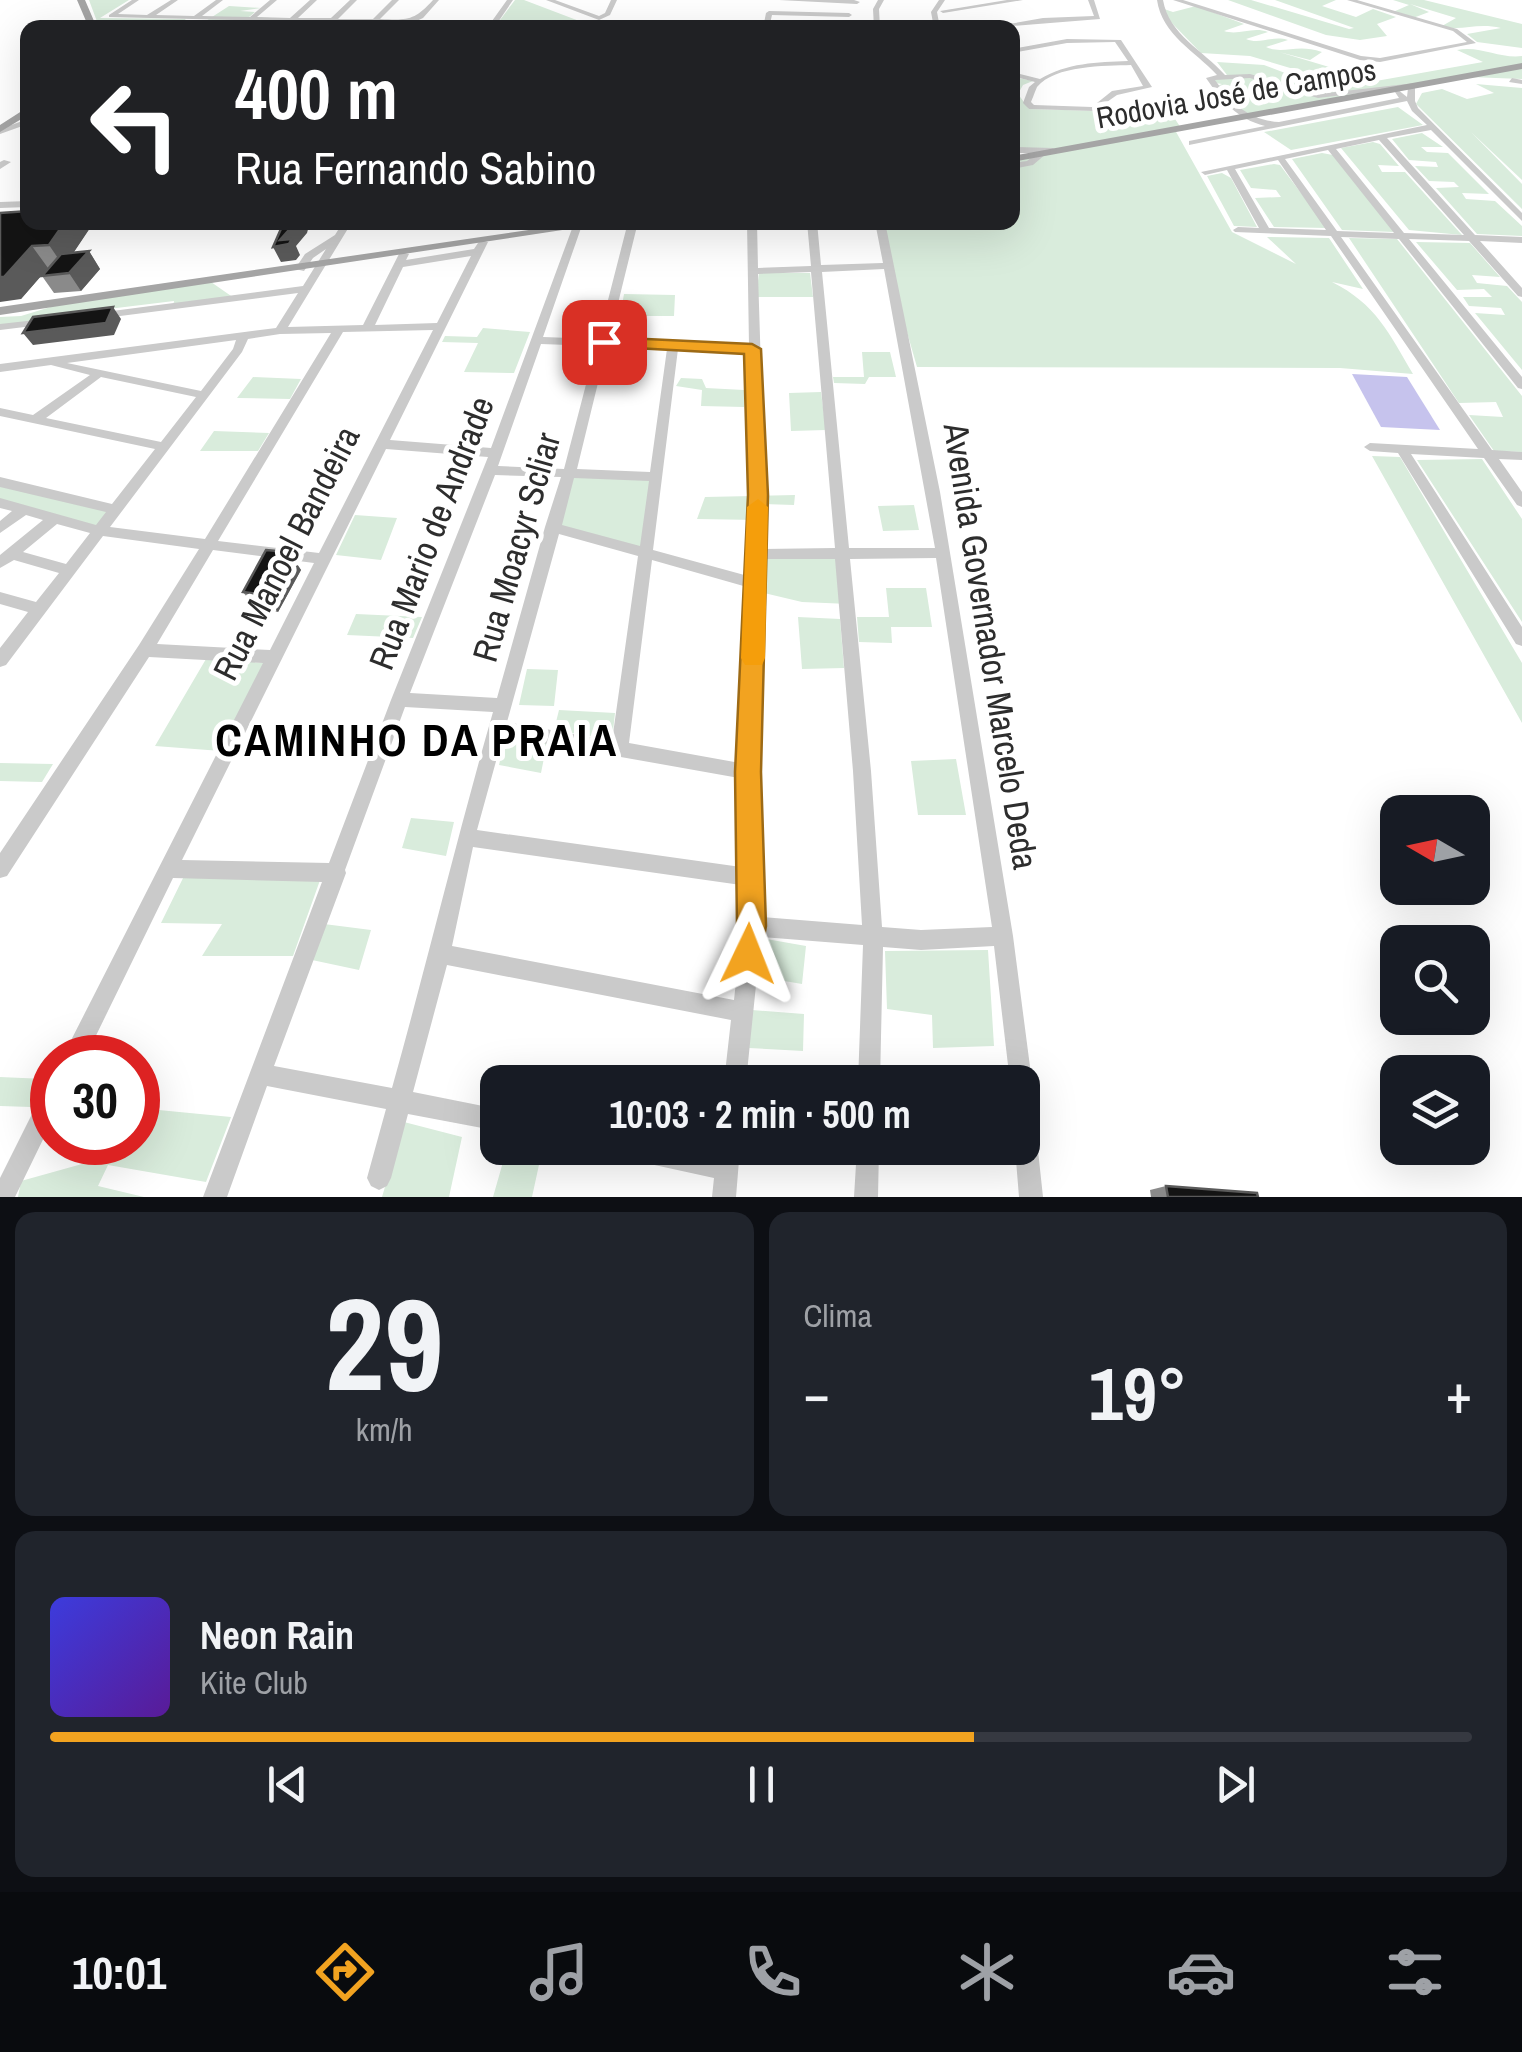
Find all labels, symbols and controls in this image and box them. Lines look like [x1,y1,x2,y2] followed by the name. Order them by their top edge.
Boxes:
[235,47,398,141] text: 400 m
[1093,49,1379,137] street label: Rodovia José de Campos
[70,60,200,190] icon: left
[235,137,596,198] text: Rua Fernando Sabino
[562,300,647,385] pin
[577,315,632,370] icon: arrive
[357,390,505,676] street label: Rua Mario de Andrade
[202,418,370,688] street label: Rua Manoel Bandeira
[932,419,1049,872] street label: Avenida Governador Marcelo Deda
[461,427,571,667] street label: Rua Moacyr Scliar
[215,709,619,770] district label: CAMINHO DA PRAIA
[1380,795,1490,905] north arrow
[1380,795,1490,1165] map controls
[696,902,800,1006] position arrow
[1380,925,1490,1035] button: search
[30,1035,160,1165] speed limit sign: 30
[1380,1055,1490,1165] button: layers
[609,1089,911,1140] text: 10:03 · 2 min · 500 m
[325,1255,444,1431] text: 29
[804,1294,872,1337] text: Clima
[1089,1342,1187,1443] text: 19°
[804,1356,830,1430] text: −
[1446,1356,1472,1430] text: +
[356,1408,413,1451] text: km/h
[200,1610,354,1661] text: Neon Rain
[200,1661,308,1704] text: Kite Club
[260,1757,315,1812] icon: previous
[734,1757,789,1812] icon: pause
[1208,1757,1263,1812] icon: next
[310,1937,380,2007] icon: directions
[524,1937,594,2007] icon: music
[738,1937,808,2007] icon: phone
[952,1937,1022,2007] icon: climate
[1166,1937,1236,2007] icon: car
[1380,1937,1450,2007] icon: filters
[72,1942,166,2003] text: 10:01

